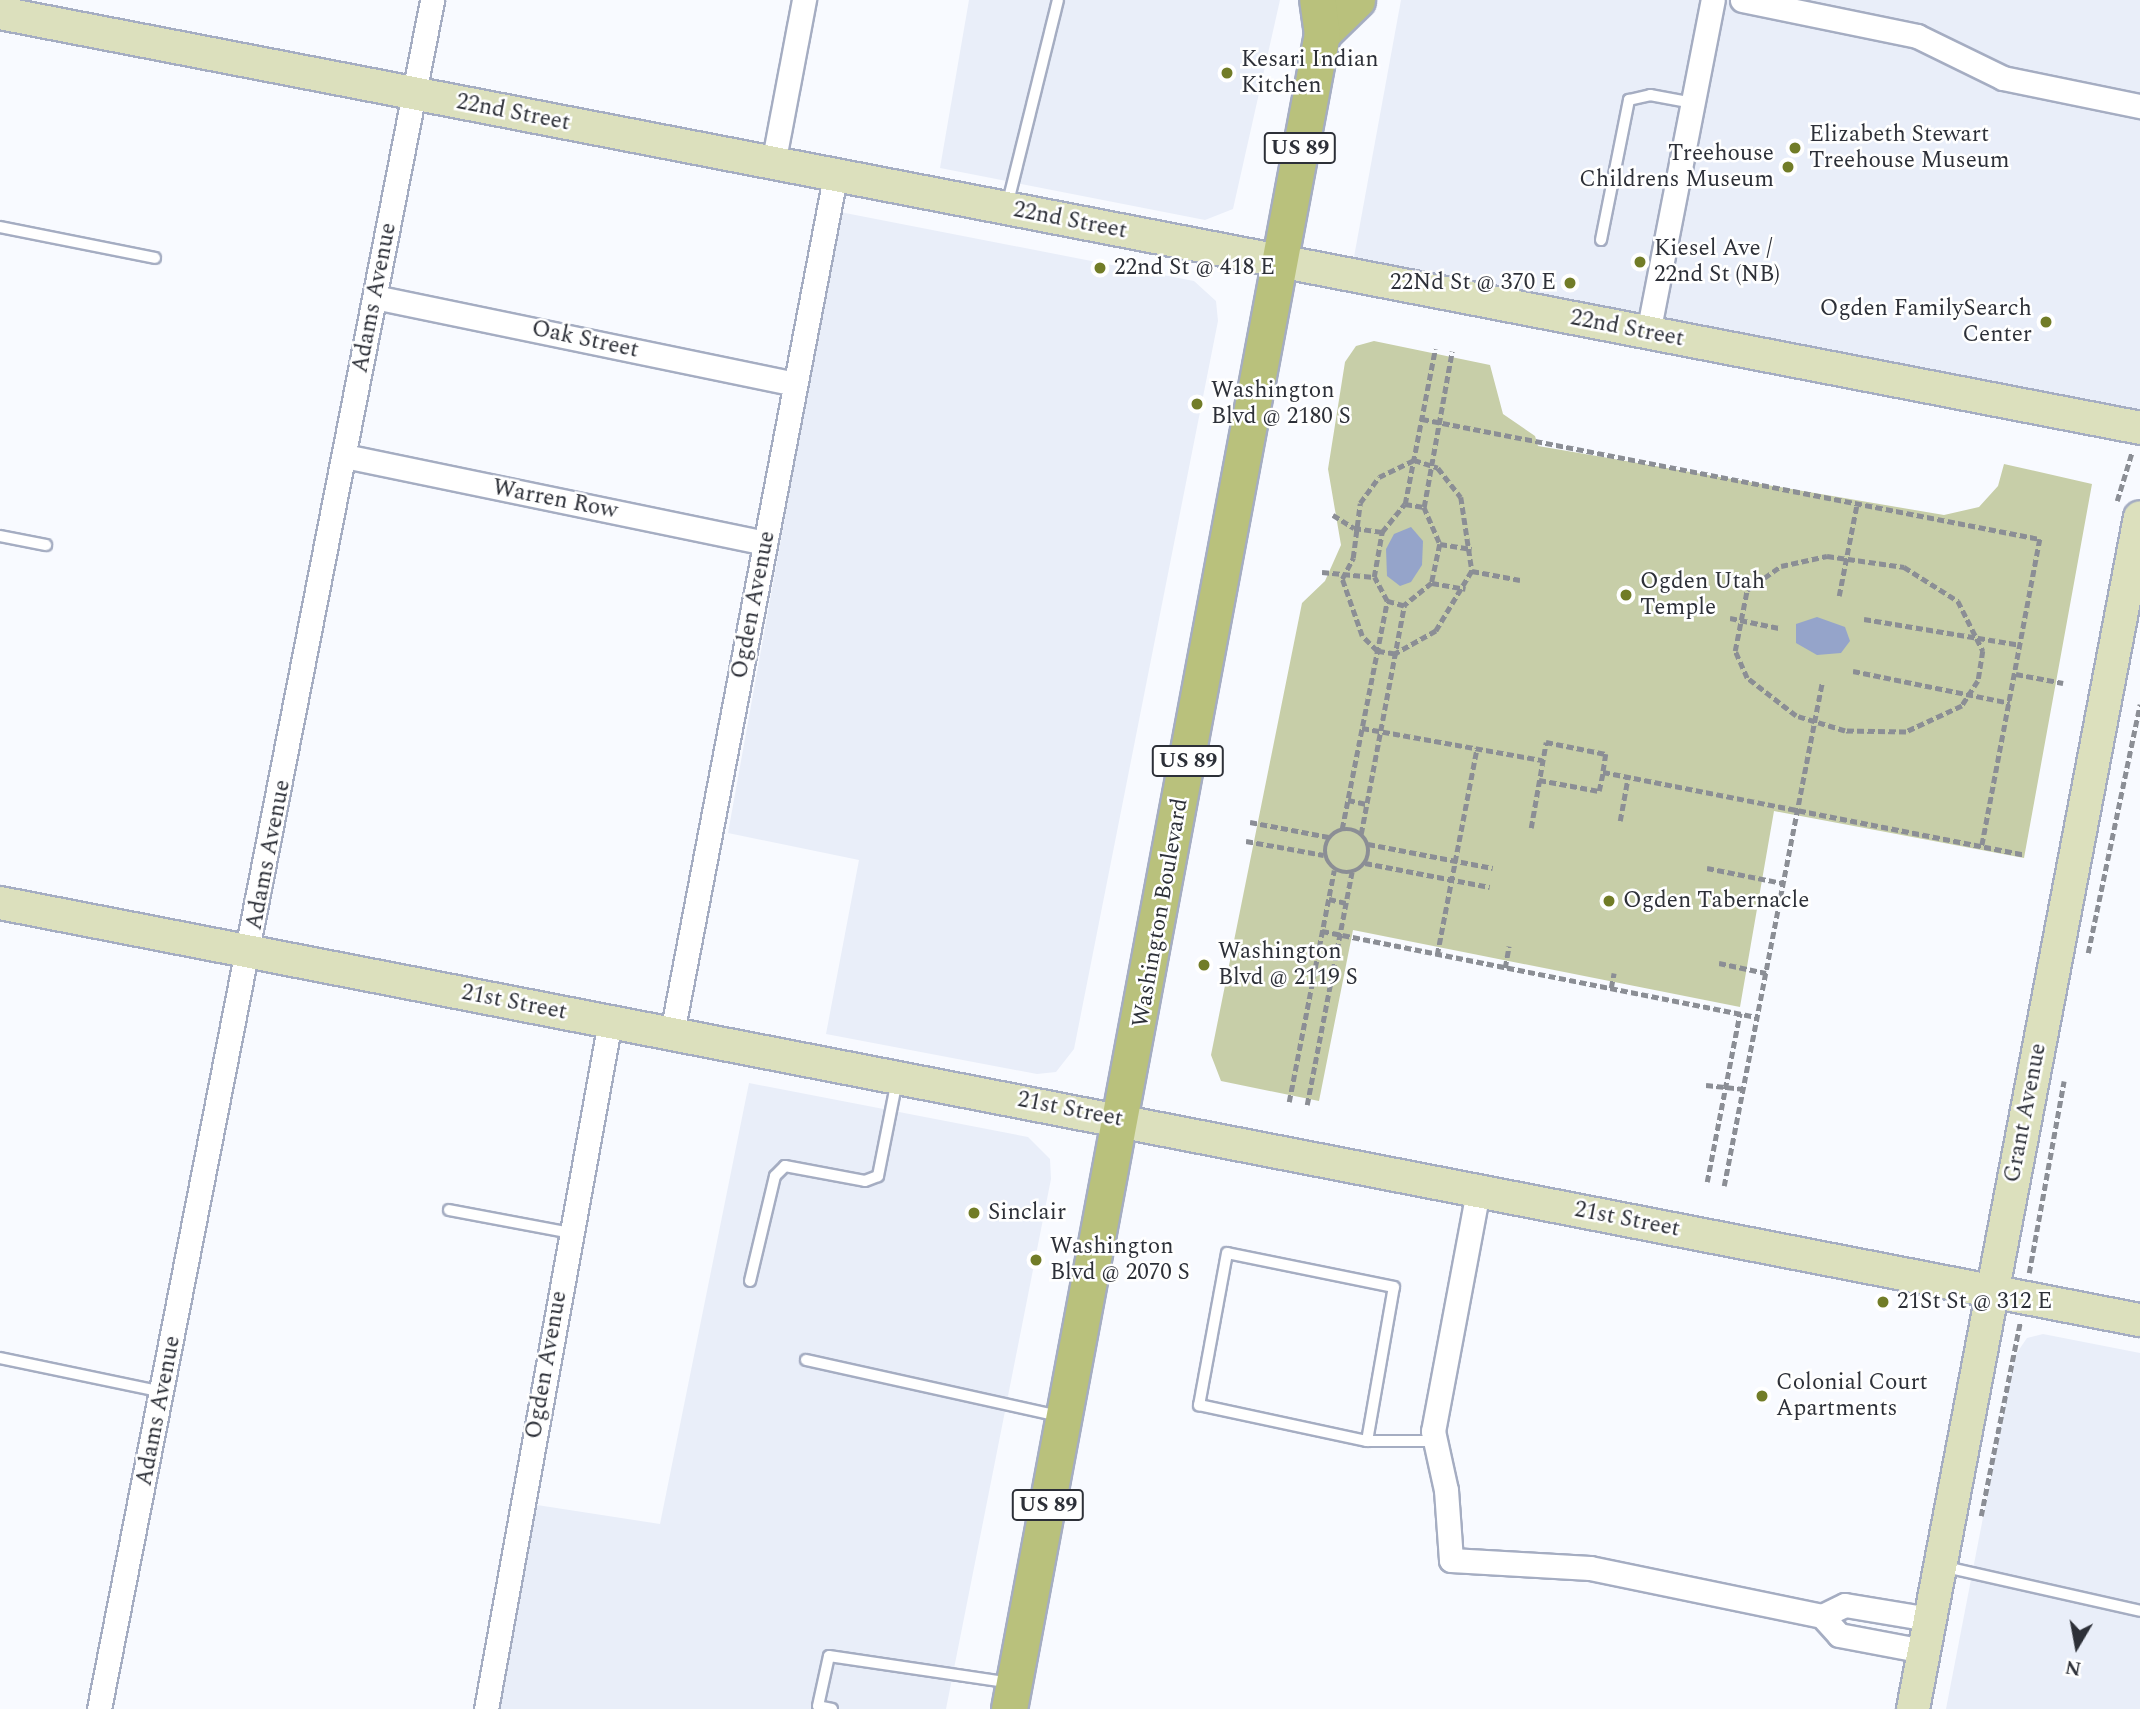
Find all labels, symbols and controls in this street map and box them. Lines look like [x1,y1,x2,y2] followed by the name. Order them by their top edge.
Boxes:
[1241,46,1379,100] place label: Kesari Indian Kitchen
[1219,65,1235,81] marker: Kesari Indian Kitchen
[454,88,572,138] street label: 22nd Street
[1809,121,2009,175] place label: Elizabeth Stewart Treehouse Museum
[1263,130,1337,166] road number: US 89
[1579,140,1774,194] place label: Treehouse Childrens Museum
[1787,140,1803,156] marker: Elizabeth Stewart Treehouse Museum
[1780,159,1796,175] marker: Treehouse Childrens Museum
[1011,196,1129,246] street label: 22nd Street
[347,221,403,375] street label: Adams Avenue
[1654,235,1780,289] place label: Kiesel Ave / 22nd St (NB)
[1114,254,1275,282] place label: 22nd St @ 418 E
[1632,254,1648,270] marker: Kiesel Ave / 22nd St (NB)
[1092,260,1108,276] marker: 22nd St @ 418 E
[1390,269,1556,297] place label: 22Nd St @ 370 E
[1562,275,1578,291] marker: 22Nd St @ 370 E
[1820,295,2032,349] place label: Ogden FamilySearch Center
[1568,304,1686,354] street label: 22nd Street
[2038,314,2054,330] marker: Ogden FamilySearch Center
[529,315,641,365] street label: Oak Street
[1211,377,1351,431] place label: Washington Blvd @ 2180 S
[1189,396,1205,412] marker: Washington Blvd @ 2180 S
[490,474,620,526] street label: Warren Row
[726,529,782,681] street label: Ogden Avenue
[1640,568,1765,622] place label: Ogden Utah Temple
[1618,587,1634,603] marker: Ogden Utah Temple
[1151,744,1225,778] road number: US 89
[241,778,297,932] street label: Adams Avenue
[1127,796,1195,1030] street label: Washington Boulevard
[1623,887,1809,915] place label: Ogden Tabernacle
[1601,893,1617,909] marker: Ogden Tabernacle
[1218,938,1358,992] place label: Washington Blvd @ 2119 S
[1196,957,1212,973] marker: Washington Blvd @ 2119 S
[459,979,569,1027] street label: 21st Street
[1999,1041,2053,1185] street label: Grant Avenue
[1015,1086,1125,1134] street label: 21st Street
[1572,1196,1682,1244] street label: 21st Street
[988,1199,1066,1227] place label: Sinclair
[966,1205,982,1221] marker: Sinclair
[1050,1233,1190,1287] place label: Washington Blvd @ 2070 S
[1028,1252,1044,1268] marker: Washington Blvd @ 2070 S
[1897,1288,2052,1316] place label: 21St St @ 312 E
[520,1289,574,1441] street label: Ogden Avenue
[1875,1294,1891,1310] marker: 21St St @ 312 E
[131,1334,187,1488] street label: Adams Avenue
[1776,1369,1928,1423] place label: Colonial Court Apartments
[1754,1388,1770,1404] marker: Colonial Court Apartments
[1011,1488,1085,1522] road number: US 89
[2042,1611,2112,1681] north arrow
[2063,1652,2083,1683] text: N

